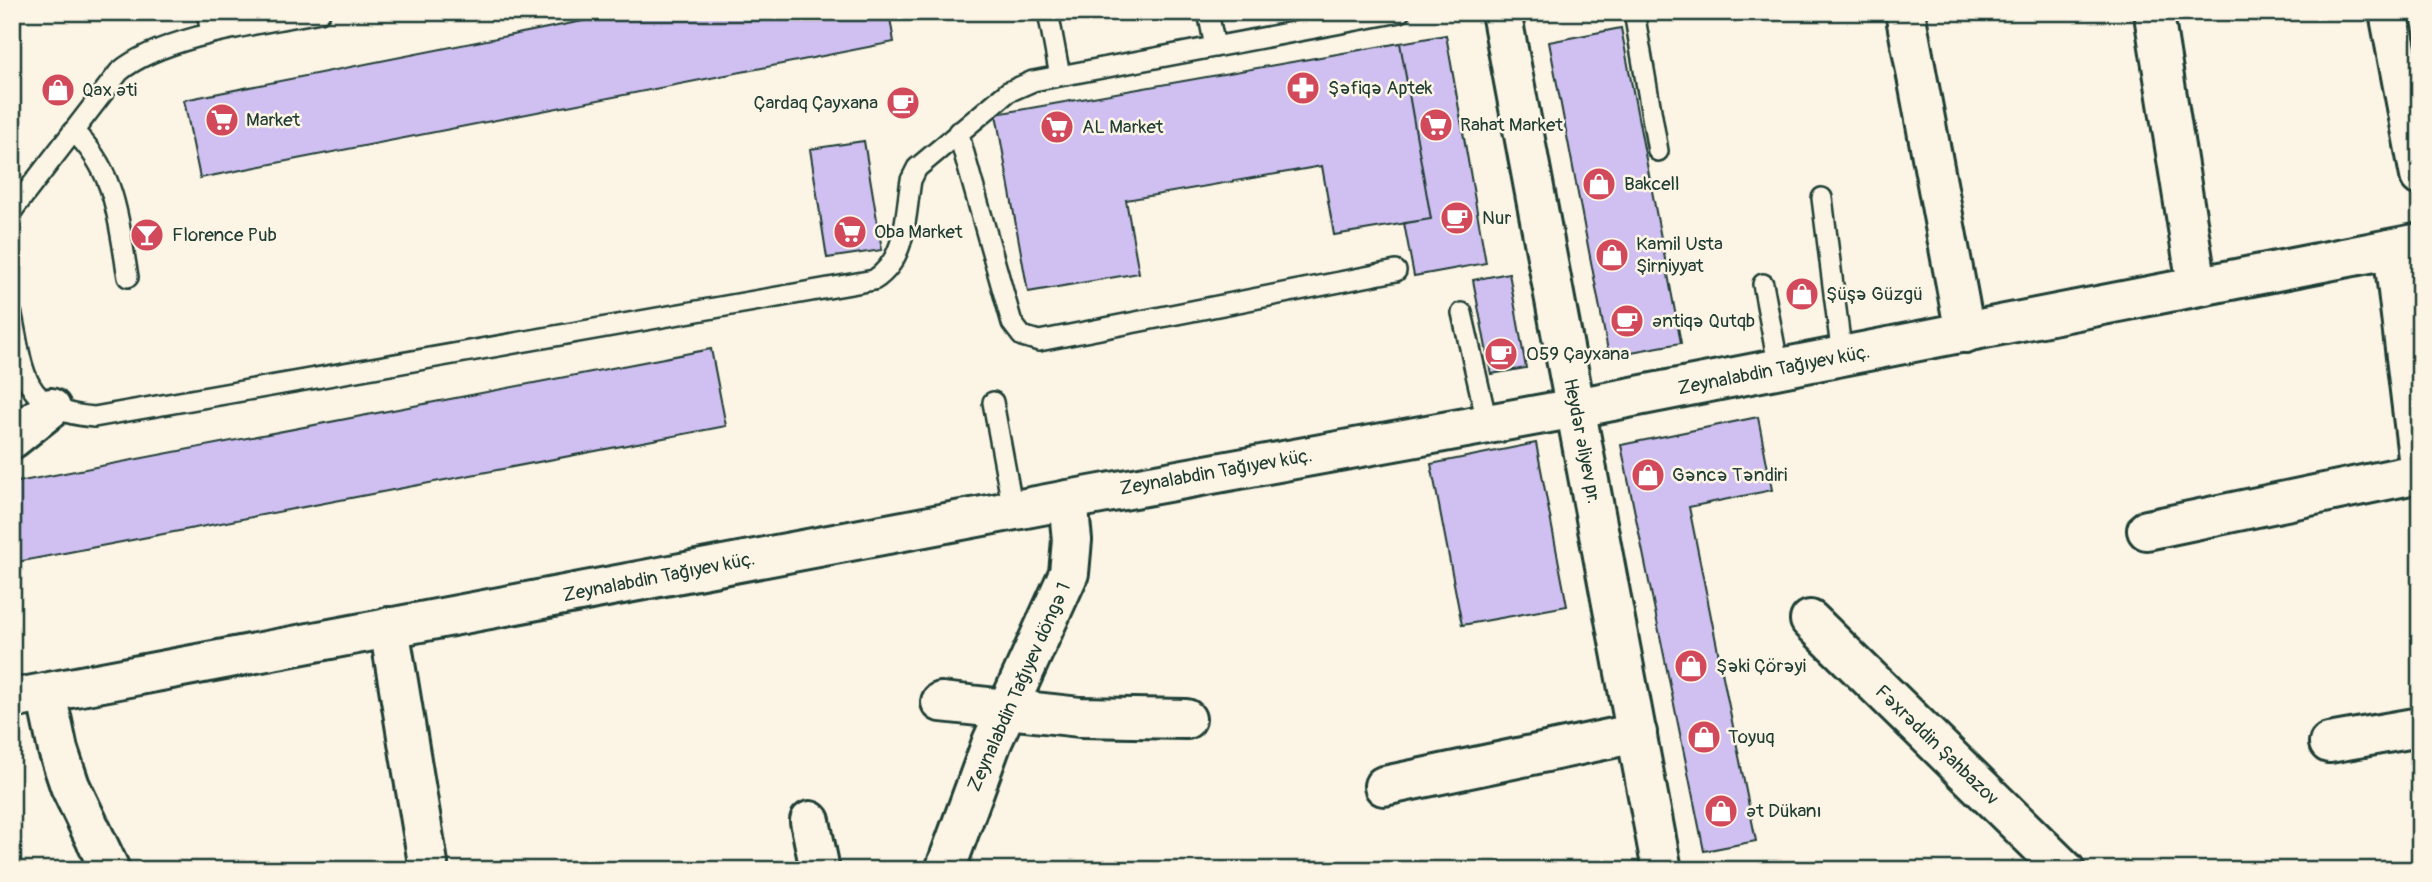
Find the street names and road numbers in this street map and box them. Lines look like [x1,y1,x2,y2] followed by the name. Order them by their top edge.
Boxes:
[1676,340,1872,400] street label: Zeynalabdin Tağıyev küç.
[1558,376,1606,506] street label: Heydər Əliyev pr.
[1118,443,1314,501] street label: Zeynalabdin Tağıyev küç.
[561,547,757,607] street label: Zeynalabdin Tağıyev küç.
[962,579,1076,795] street label: Zeynalabdin Tağıyev döngə 1
[1870,680,2004,810] street label: Fəxrəddin Şahbazov

